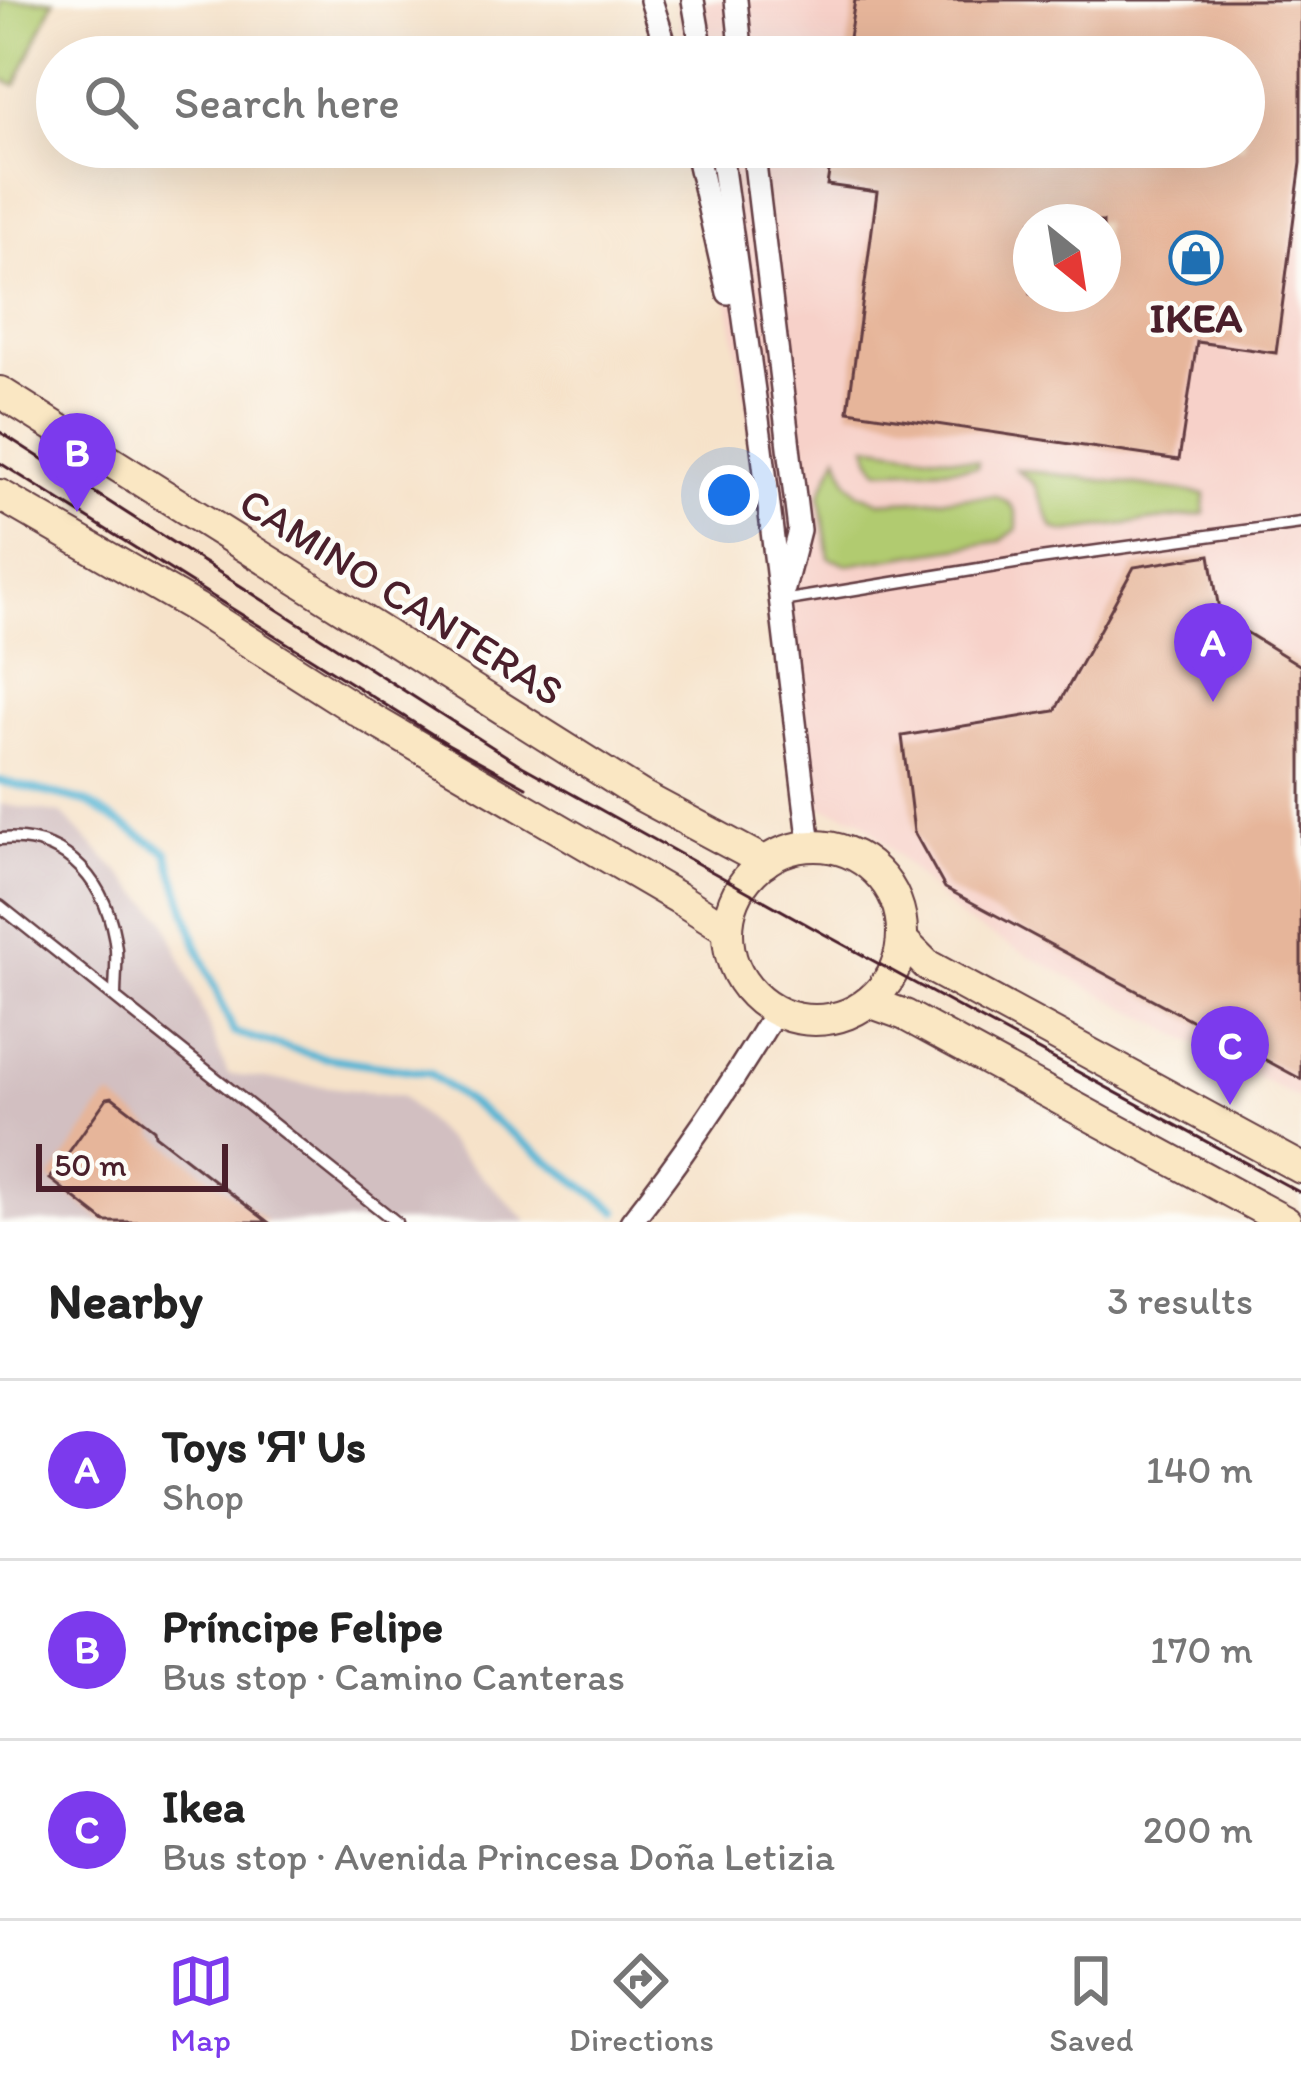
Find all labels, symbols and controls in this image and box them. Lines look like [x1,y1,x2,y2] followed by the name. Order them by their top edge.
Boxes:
[36,36,1265,168] search box
[78,69,144,135] icon: search
[174,75,400,129] text: Search here
[1013,204,1121,312] north arrow
[1168,230,1224,286] shop icon: IKEA
[1150,292,1243,343] place label: IKEA
[38,413,116,512] pin: B
[699,465,759,525] your location
[230,476,573,717] street label: CAMINO CANTERAS
[1174,603,1252,702] pin: A
[1191,1006,1269,1105] pin: C
[36,1138,228,1191] scale bar
[54,1145,127,1184] text: 50 m
[48,1270,203,1331] text: Nearby
[1107,1277,1253,1324] text: 3 results
[162,1419,366,1473] text: Toys 'Я' Us
[75,1446,99,1493] text: A
[1146,1446,1253,1493] text: 140 m
[162,1473,244,1520] text: Shop
[162,1599,443,1653] text: Príncipe Felipe
[74,1626,100,1673] text: B
[1150,1626,1253,1673] text: 170 m
[162,1653,625,1700] text: Bus stop · Camino Canteras
[162,1779,245,1833] text: Ikea
[74,1806,100,1853] text: C
[1143,1806,1253,1853] text: 200 m
[162,1833,835,1880] text: Bus stop · Avenida Princesa Doña Letizia
[168,1948,234,2059] tab: Map
[569,1948,714,2059] tab: Directions
[1049,1948,1133,2059] tab: Saved

